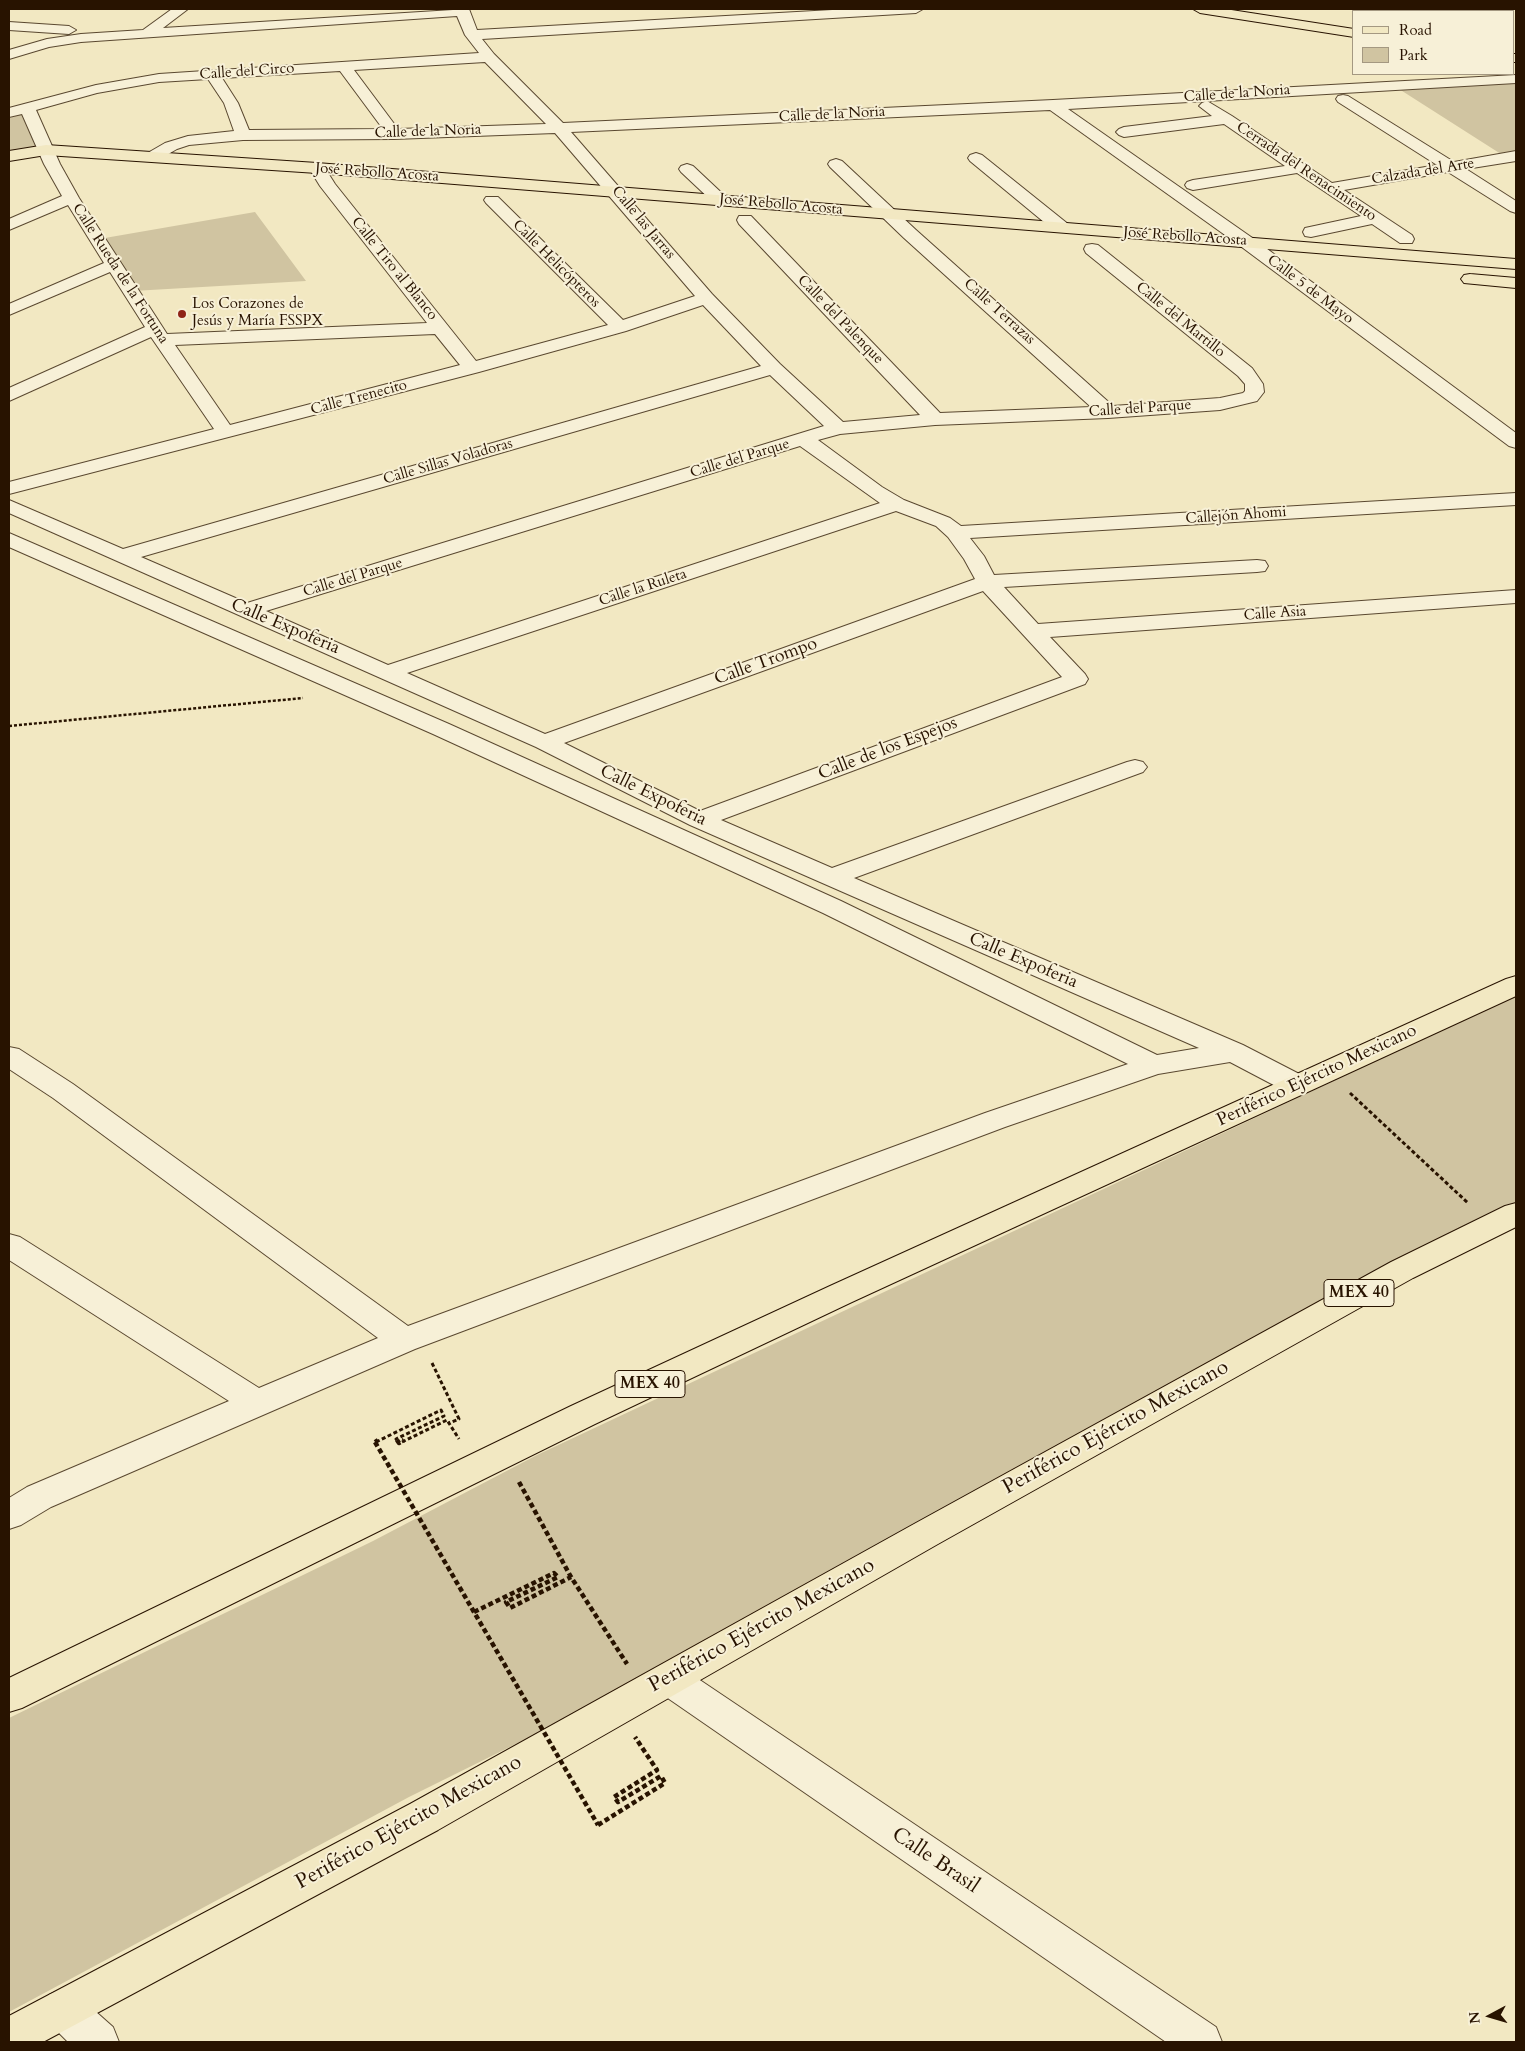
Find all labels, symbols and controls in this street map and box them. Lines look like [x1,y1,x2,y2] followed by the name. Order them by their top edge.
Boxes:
[1352,10,1515,75] legend
[1399,20,1432,40] text: Road
[1399,45,1428,65] text: Park
[199,60,295,84] street label: Calle del Circo
[1183,81,1291,107] street label: Calle de la Noria
[778,103,886,127] street label: Calle de la Noria
[1232,118,1380,226] street label: Cerrada del Renacimiento
[374,121,482,143] street label: Calle de la Noria
[1370,155,1476,189] street label: Calzada del Arte
[315,160,439,186] street label: José Rebollo Acosta
[607,183,679,263] street label: Calle las Jarras
[718,191,844,219] street label: José Rebollo Acosta
[68,200,172,348] street label: Calle Rueda de la Fortuna
[347,214,441,324] street label: Calle Tiro al Blanco
[508,216,604,312] street label: Calle Helicópteros
[1123,224,1247,250] street label: José Rebollo Acosta
[1263,252,1357,328] street label: Calle 5 de Mayo
[793,272,887,368] street label: Calle del Palenque
[960,275,1038,349] street label: Calle Terrazas
[1132,278,1228,362] street label: Calle del Martillo
[192,296,323,331] place label: Los Corazones de Jesús y María FSSPX
[176,308,188,320] marker: Los Corazones de Jesús y María FSSPX
[309,377,409,419] street label: Calle Trenecito
[1088,396,1192,422] street label: Calle del Parque
[381,435,515,489] street label: Calle Sillas Voladoras
[688,435,792,483] street label: Calle del Parque
[1185,503,1287,529] street label: Callejón Ahomi
[301,554,405,602] street label: Calle del Parque
[597,565,689,611] street label: Calle la Ruleta
[227,594,343,660] street label: Calle Expoferia
[1243,603,1307,625] street label: Calle Asia
[712,633,820,691] street label: Calle Trompo
[815,713,961,785] street label: Calle de los Espejos
[596,761,710,831] street label: Calle Expoferia
[965,928,1081,994] street label: Calle Expoferia
[1214,1020,1420,1132] street label: Periférico Ejército Mexicano
[1324,1280,1394,1306] road number: MEX 40
[999,1355,1233,1501] street label: Periférico Ejército Mexicano
[615,1370,685,1398] road number: MEX 40
[645,1553,879,1699] street label: Periférico Ejército Mexicano
[292,1750,526,1896] street label: Periférico Ejército Mexicano
[886,1823,984,1899] street label: Calle Brasil
[1465,1991,1515,2041] north arrow
[1465,2011,1485,2025] text: N

